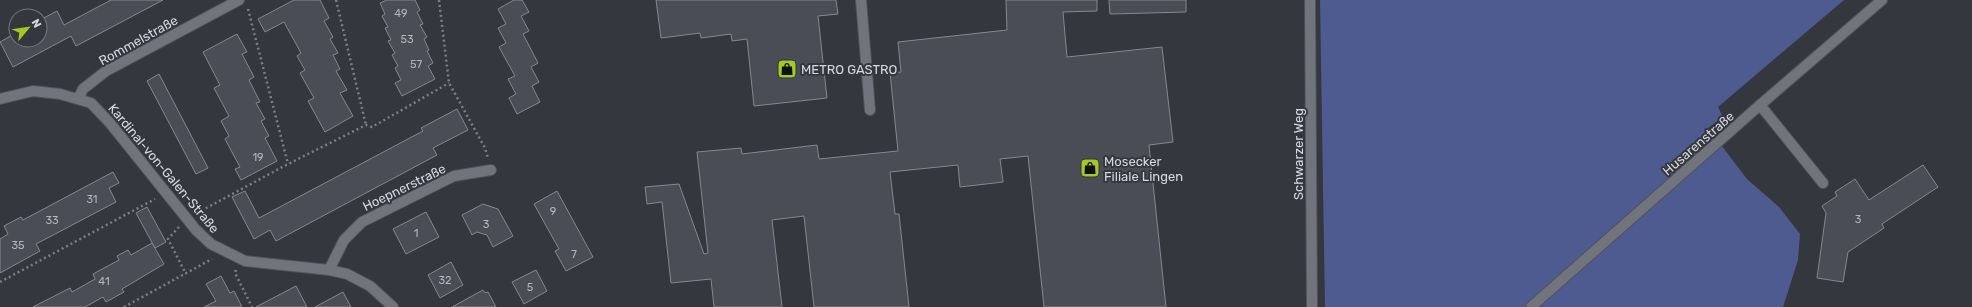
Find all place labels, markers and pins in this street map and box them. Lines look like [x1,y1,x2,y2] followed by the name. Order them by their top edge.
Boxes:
[776,58,798,80] shop icon: METRO GASTRO
[801,62,897,77] place label: METRO GASTRO
[1104,154,1183,185] place label: Mosecker Filiale Lingen
[1079,157,1101,179] shop icon: Mosecker Filiale Lingen

